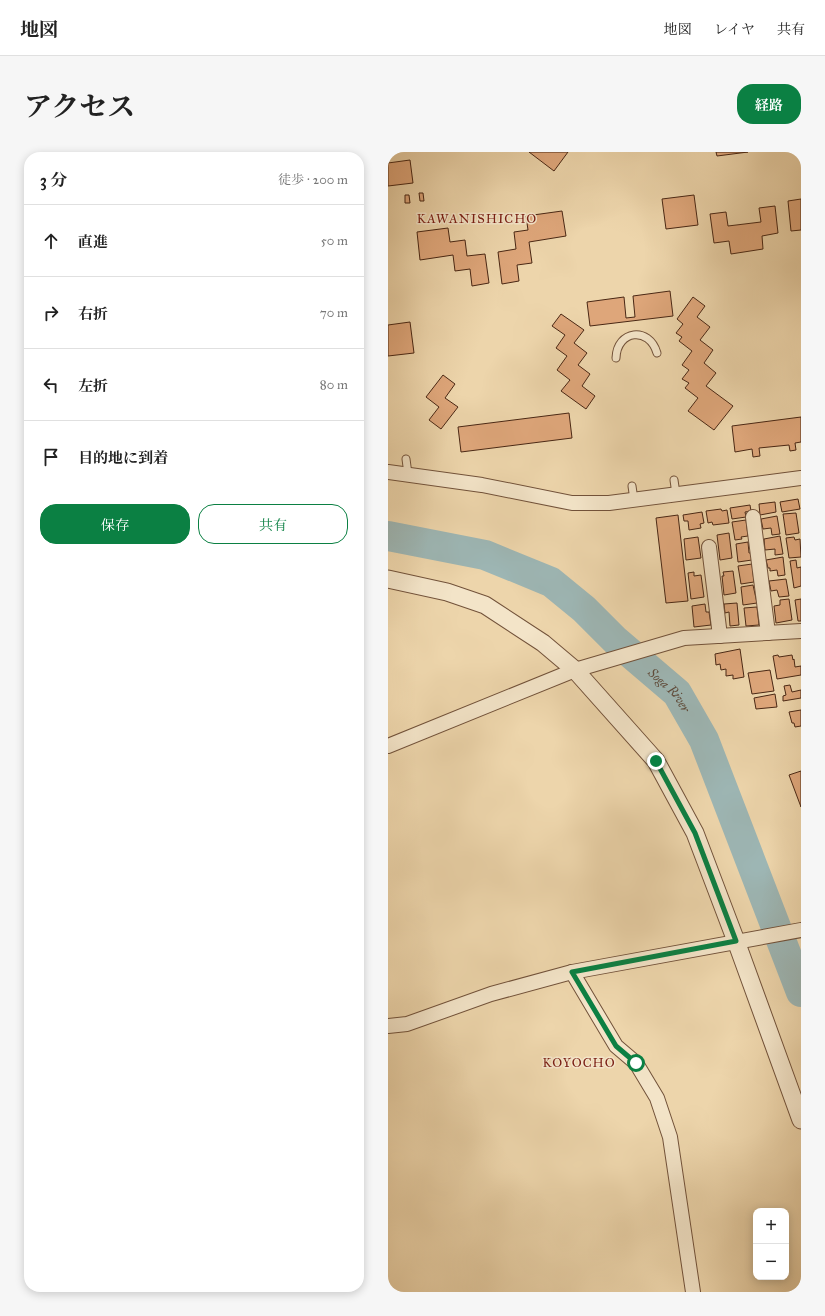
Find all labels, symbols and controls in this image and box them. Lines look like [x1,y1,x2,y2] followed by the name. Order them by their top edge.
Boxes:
[20,18,58,41] text: 地図
[664,21,692,38] text: 地図
[714,21,755,38] text: レイヤ
[777,21,805,38] text: 共有
[737,84,801,124] button: 経路
[24,89,135,124] text: アクセス
[40,170,67,191] text: 3 分
[278,172,348,188] text: 徒歩 · 200 m
[417,211,537,227] district label: KAWANISHICHO
[40,230,62,252] icon: ahead
[78,233,108,251] text: 直進
[321,233,348,249] text: 50 m
[40,302,62,324] icon: right
[78,305,108,323] text: 右折
[320,305,348,321] text: 70 m
[40,374,62,396] icon: left
[78,377,108,395] text: 左折
[320,377,348,393] text: 80 m
[40,446,62,468] icon: arrive
[78,449,168,467] text: 目的地に到着
[40,504,190,544] button: 保存
[198,504,348,544] button: 共有
[644,664,694,716] water label: Soga River
[647,752,665,770] route end
[627,1054,645,1072] route start
[542,1055,616,1071] district label: KOYOCHO
[753,1208,789,1280] map controls
[753,1208,789,1244] button: +
[753,1244,789,1280] button: −

